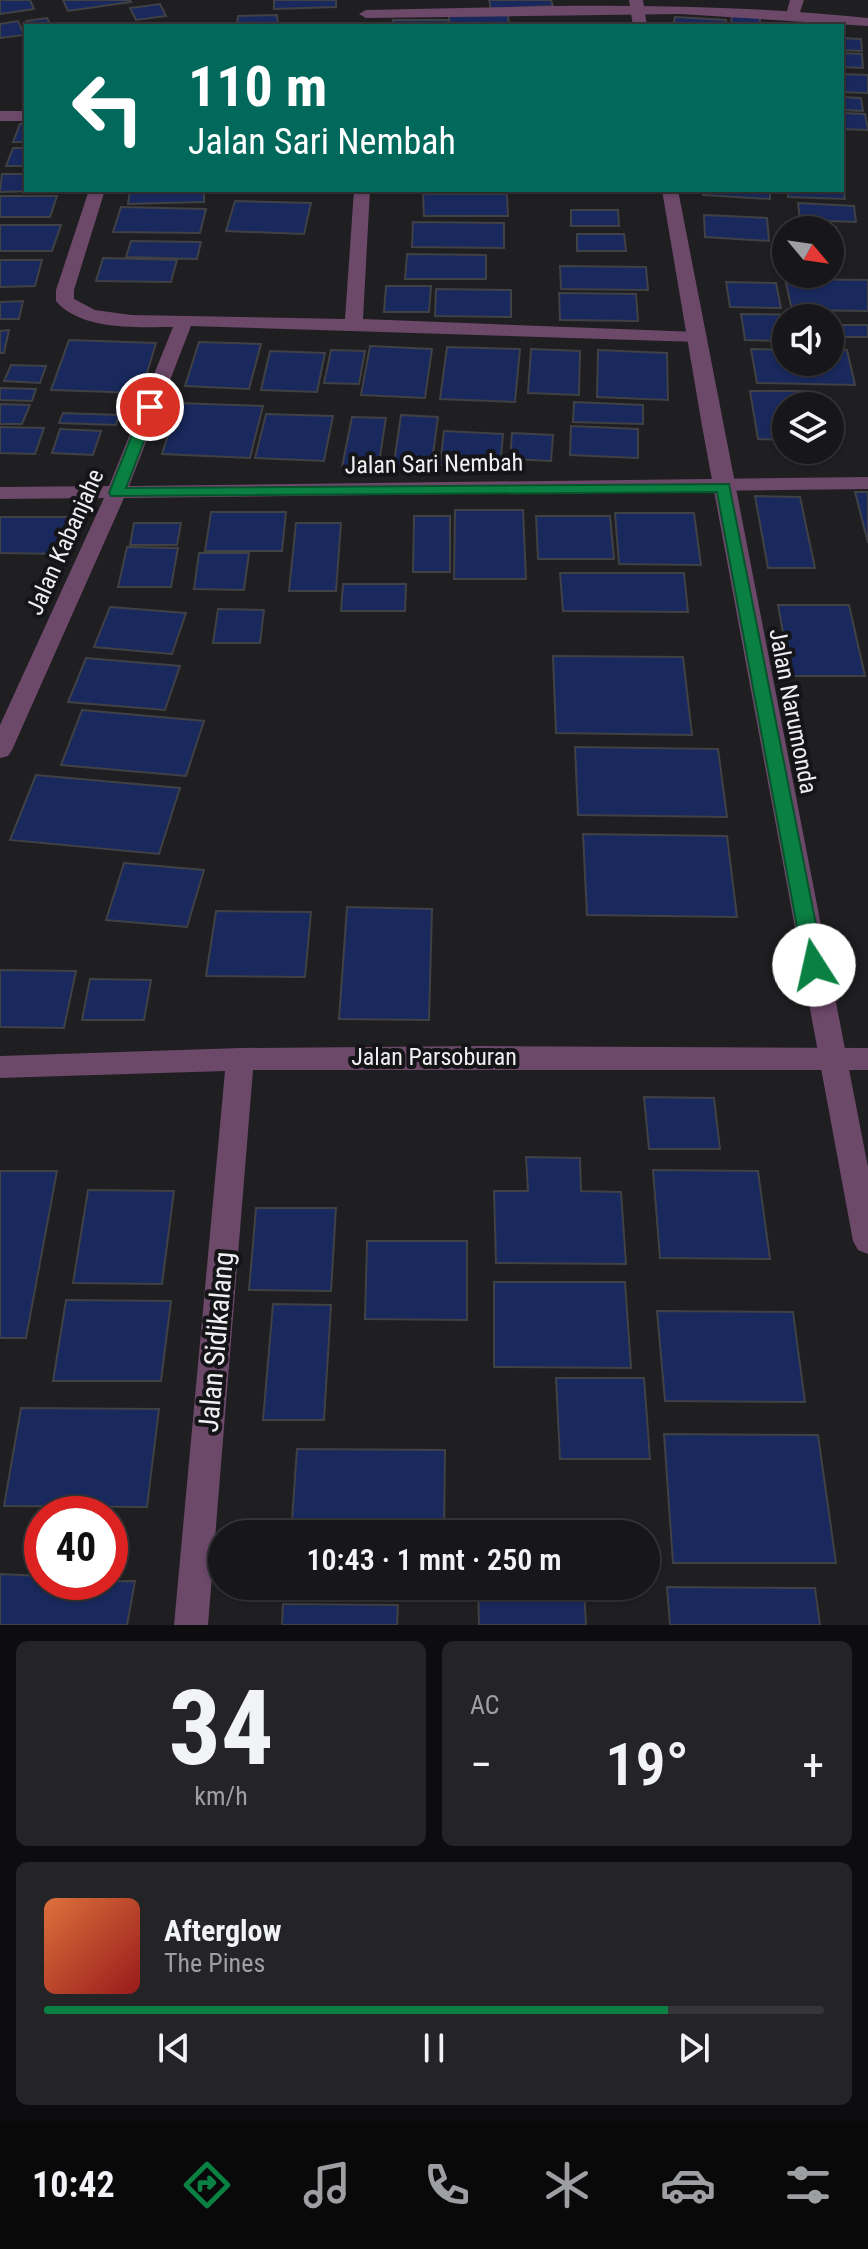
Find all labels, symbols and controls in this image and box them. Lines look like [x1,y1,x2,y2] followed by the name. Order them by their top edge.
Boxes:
[188,54,327,120] text: 110 m
[56,56,160,160] icon: left
[188,121,456,163] text: Jalan Sari Nembah
[772,216,844,288] north arrow
[772,216,844,464] map controls
[772,304,844,376] button: sound
[116,373,184,441] pin
[128,385,172,429] icon: arrive
[772,392,844,464] button: layers
[344,448,524,480] street label: Jalan Sari Nembah
[20,465,110,619] street label: Jalan Kabanjahe
[763,626,823,796] street label: Jalan Narumonda
[772,923,856,1007] position arrow
[351,1043,517,1071] street label: Jalan Parsoburan
[192,1250,240,1434] street label: Jalan Sidikalang
[24,1496,128,1600] speed limit sign: 40
[306,1542,562,1577] text: 10:43 · 1 mnt · 250 m
[168,1668,274,1789] text: 34
[470,1690,500,1720] text: AC
[605,1729,689,1800] text: 19°
[470,1739,492,1791] text: −
[802,1739,824,1791] text: +
[194,1781,248,1811] text: km/h
[164,1913,282,1948] text: Afterglow
[164,1948,265,1978] text: The Pines
[152,2026,196,2070] icon: previous
[412,2026,456,2070] icon: pause
[672,2026,716,2070] icon: next
[179,2157,235,2213] icon: directions
[299,2157,355,2213] icon: music
[419,2157,475,2213] icon: phone
[539,2157,595,2213] icon: climate
[660,2157,716,2213] icon: car
[780,2157,836,2213] icon: filters
[32,2164,115,2206] text: 10:42

